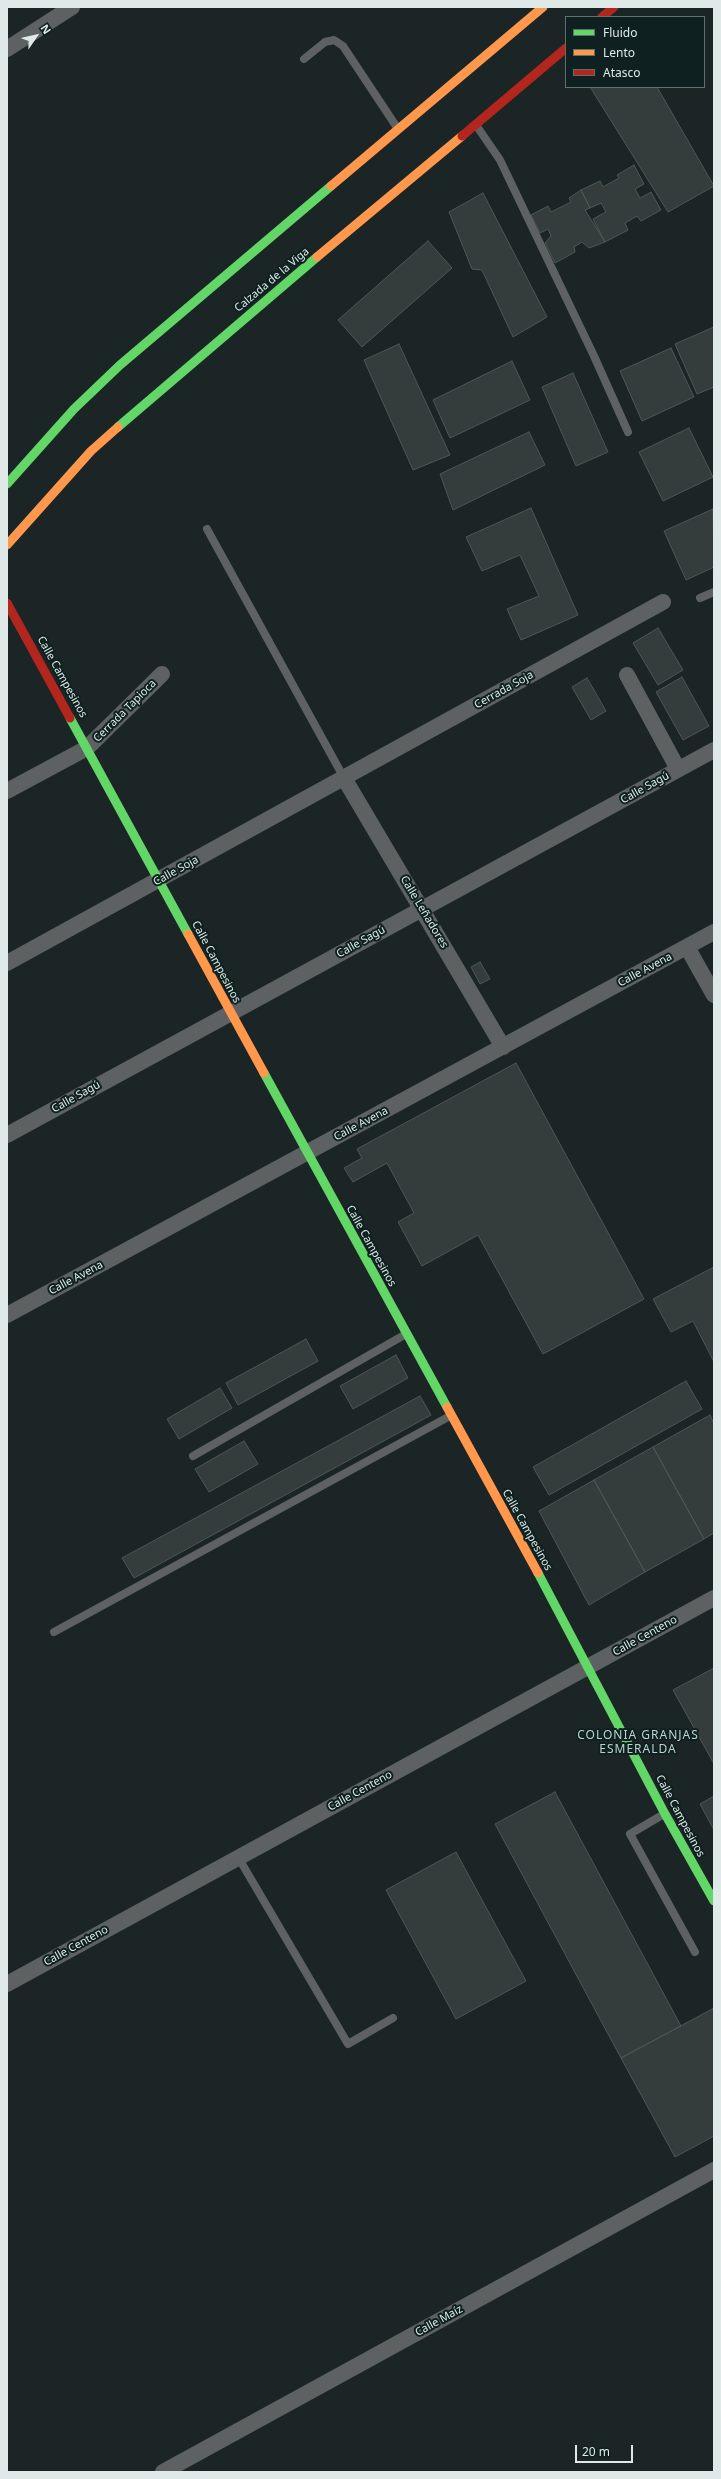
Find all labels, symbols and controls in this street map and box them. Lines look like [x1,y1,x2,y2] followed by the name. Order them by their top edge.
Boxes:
[16,16,56,56] north arrow
[565,16,705,88] legend
[38,21,55,37] text: N
[603,24,637,41] text: Fluido
[603,44,635,61] text: Lento
[603,64,641,81] text: Atasco
[232,245,312,315] street label: Calzada de la Viga
[34,634,90,720] street label: Calle Campesinos
[472,668,536,712] street label: Cerrada Soja
[91,677,159,745] street label: Cerrada Tapioca
[618,769,672,807] street label: Calle Sagú
[151,853,201,889] street label: Calle Soja
[397,873,451,951] street label: Calle Leñadores
[189,919,243,1005] street label: Calle Campesinos
[334,923,388,961] street label: Calle Sagú
[616,950,674,990] street label: Calle Avena
[49,1078,103,1116] street label: Calle Sagú
[332,1104,390,1144] street label: Calle Avena
[343,1203,399,1289] street label: Calle Campesinos
[47,1258,105,1298] street label: Calle Avena
[499,1487,555,1573] street label: Calle Campesinos
[611,1613,679,1659] street label: Calle Centeno
[577,1729,699,1757] district label: COLONIA GRANJAS ESMERALDA
[326,1768,394,1814] street label: Calle Centeno
[653,1773,707,1859] street label: Calle Campesinos
[42,1923,110,1969] street label: Calle Centeno
[413,2303,465,2339] street label: Calle Maíz
[577,2437,635,2463] scale bar
[582,2443,610,2460] text: 20 m

